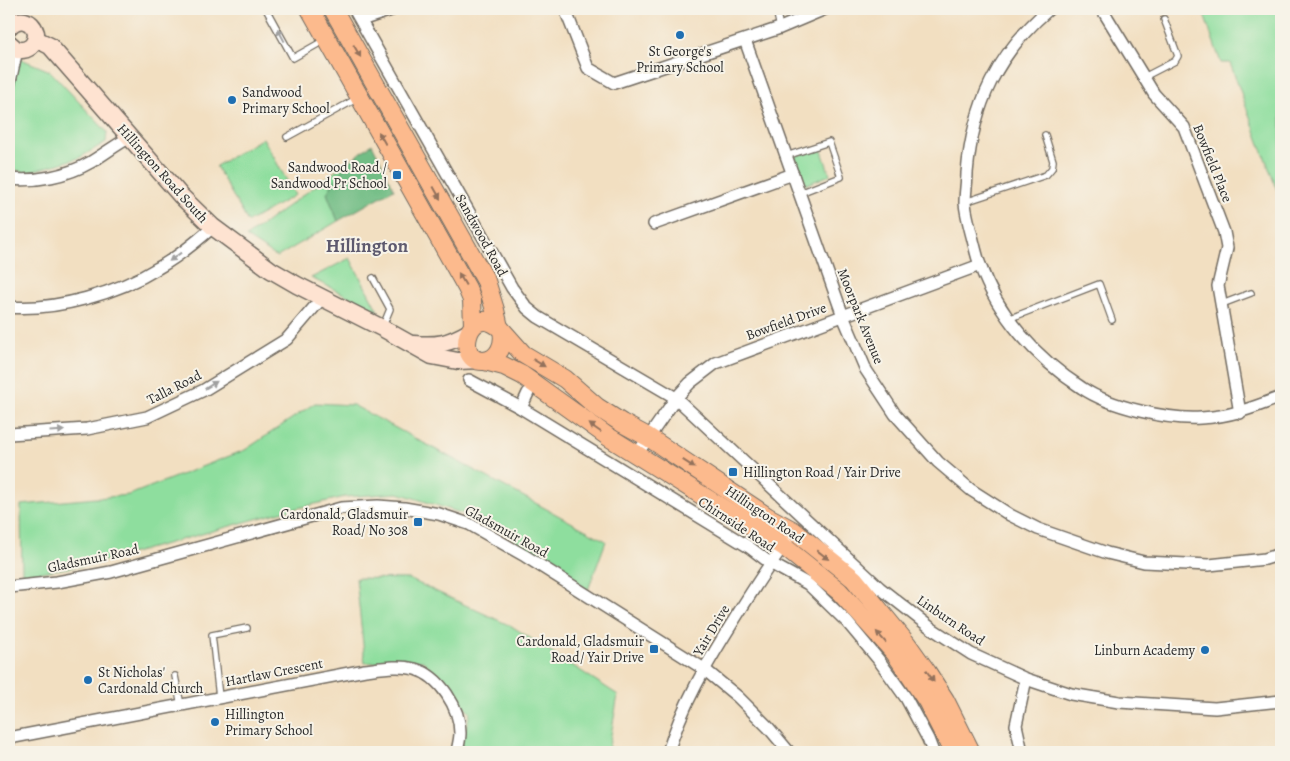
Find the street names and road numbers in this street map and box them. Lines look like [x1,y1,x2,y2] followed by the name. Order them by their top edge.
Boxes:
[113,120,213,227] street label: Hillington Road South
[1188,121,1237,205] street label: Bowfield Place
[451,190,512,280] street label: Sandwood Road
[833,266,888,367] street label: Moorpark Avenue
[743,298,829,345] street label: Bowfield Drive
[144,365,205,409] street label: Talla Road
[722,481,808,548] street label: Hillington Road
[694,492,779,557] street label: Chirnside Road
[462,501,552,562] street label: Gladsmuir Road
[46,539,141,577] street label: Gladsmuir Road
[913,591,989,650] street label: Linburn Road
[688,601,734,660] street label: Yair Drive
[224,654,325,691] street label: Hartlaw Crescent

